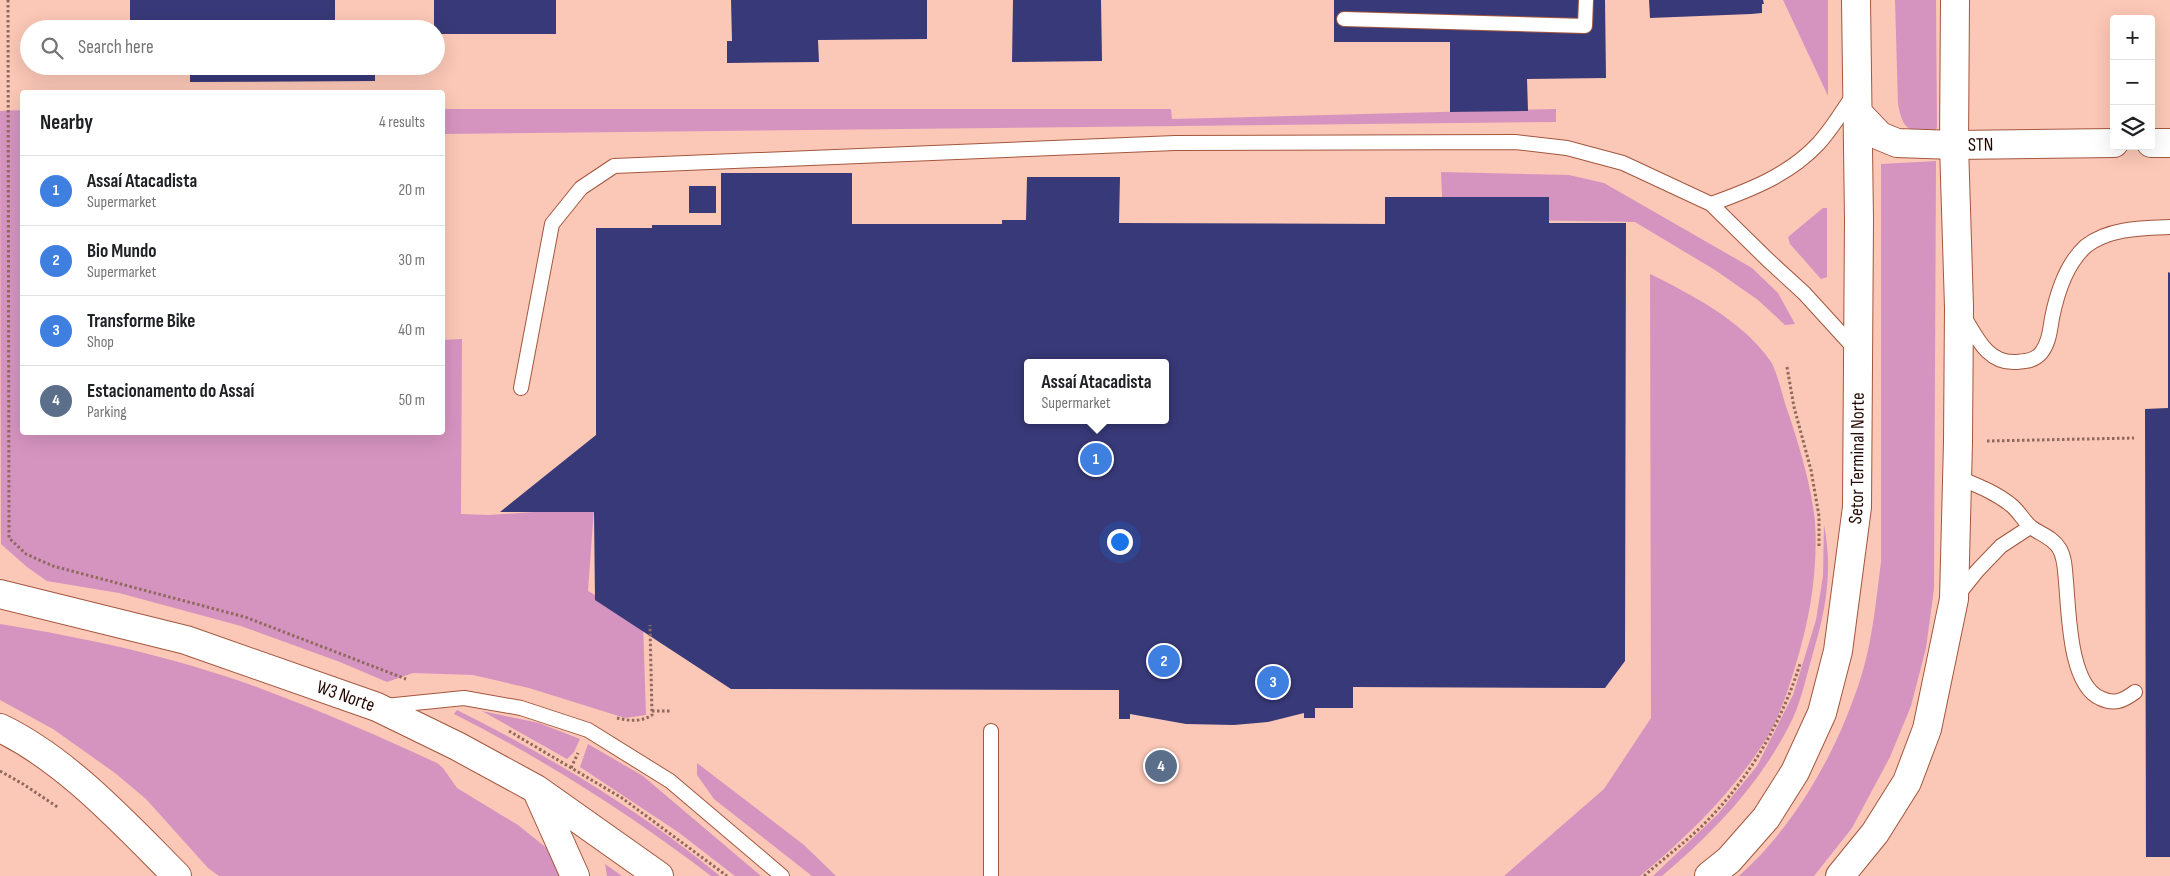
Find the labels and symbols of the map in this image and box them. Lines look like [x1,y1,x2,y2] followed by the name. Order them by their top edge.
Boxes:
[1968,133,1994,156] street label: STN
[1843,392,1869,525] street label: Setor Terminal Norte
[1080,440,1112,478] pin: 1
[1107,529,1133,555] your location
[1148,642,1180,680] pin: 2
[1257,663,1289,701] pin: 3
[314,675,378,717] street label: W3 Norte
[1145,747,1177,785] pin: 4

